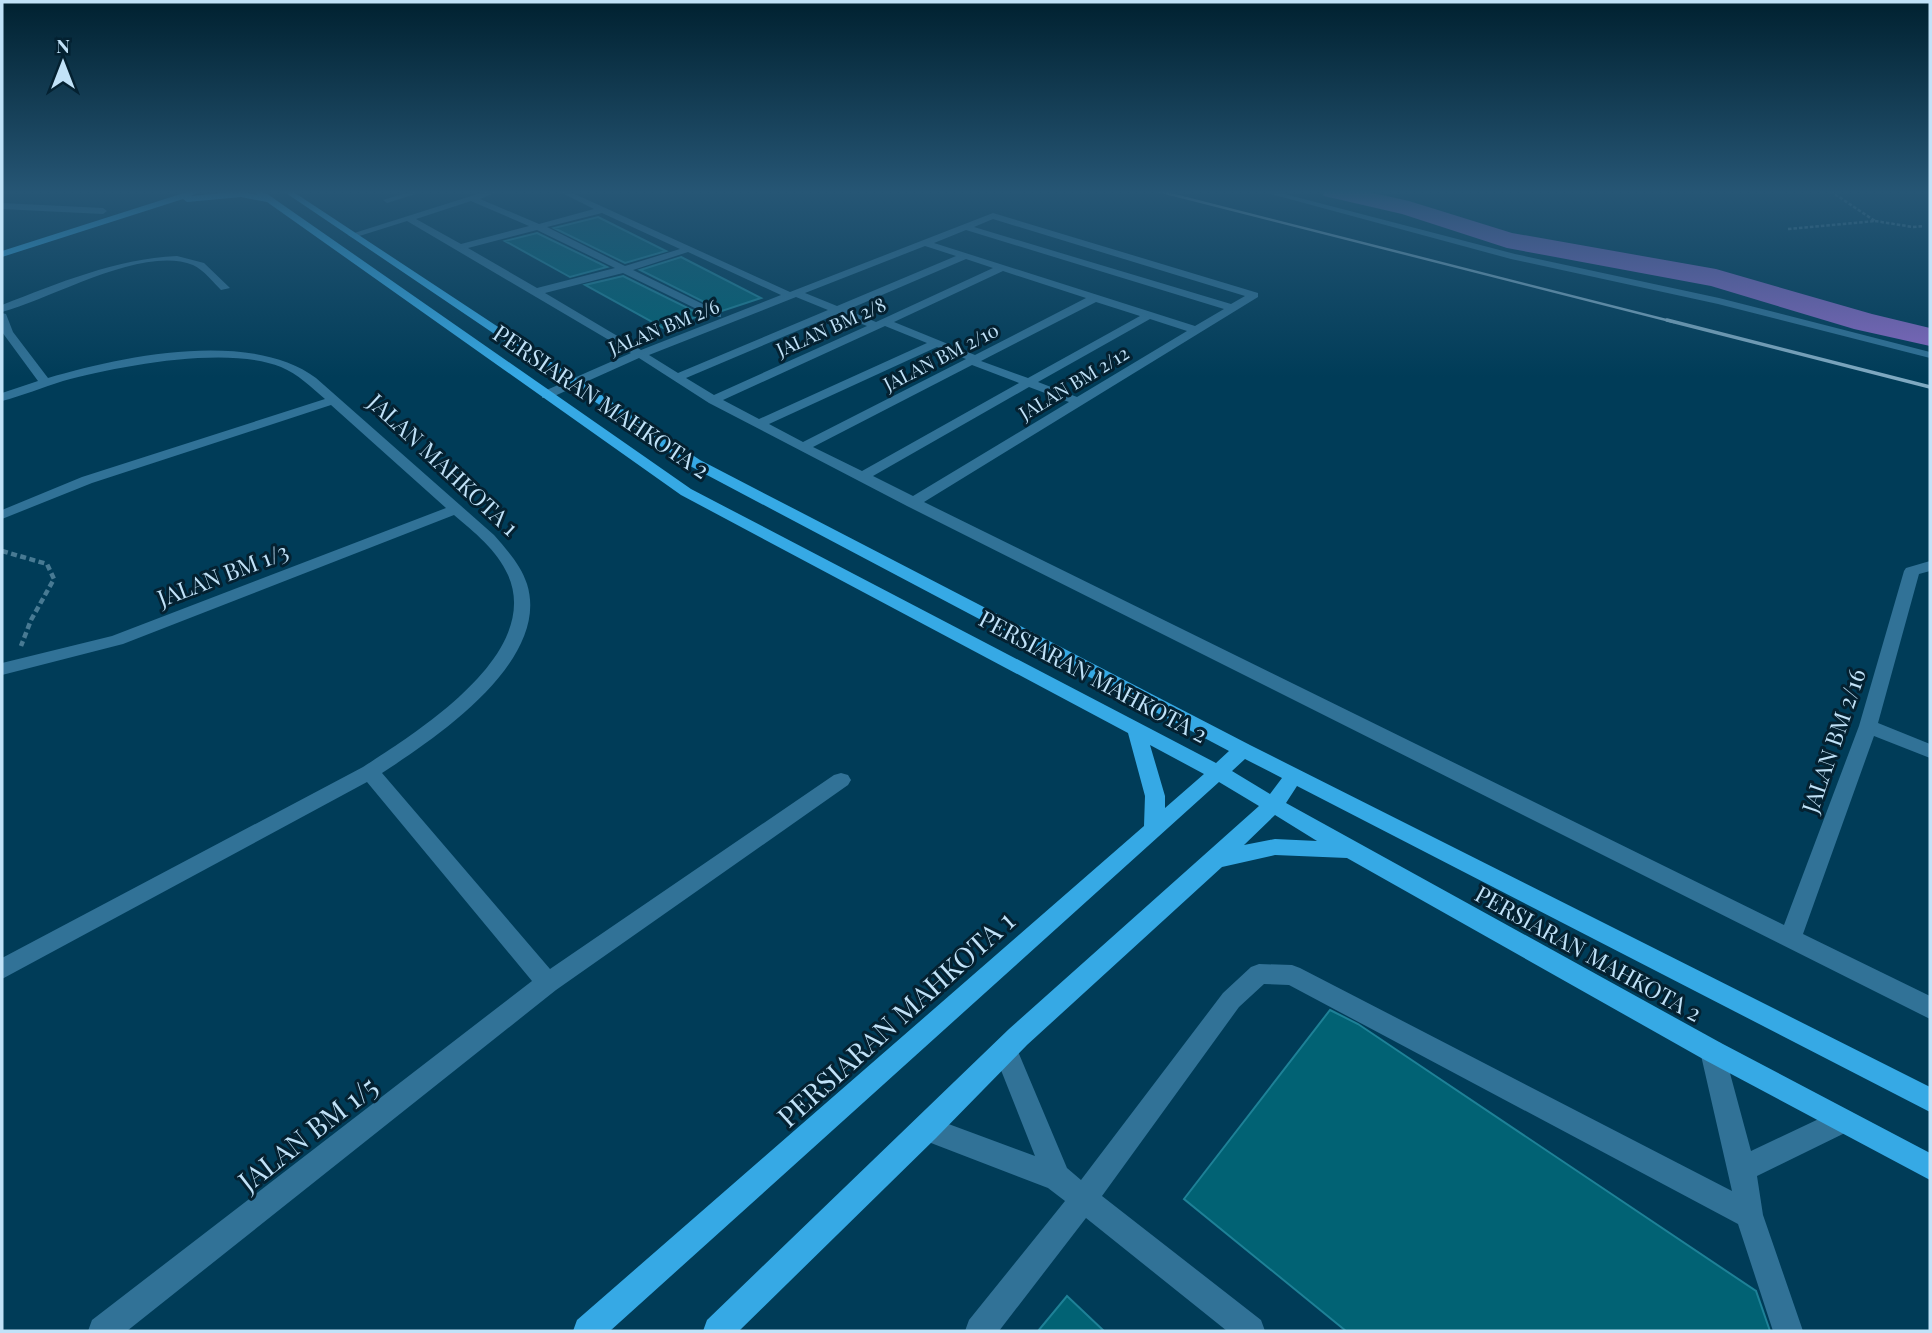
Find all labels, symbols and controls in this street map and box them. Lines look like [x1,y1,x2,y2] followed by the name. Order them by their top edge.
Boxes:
[28,28,98,98] north arrow
[56,32,70,58] text: N
[771,290,890,362] street label: JALAN BM 2/8
[604,292,723,360] street label: JALAN BM 2/6
[878,316,1003,397] street label: JALAN BM 2/10
[488,317,716,485] street label: PERSIARAN MAHKOTA 2
[1013,339,1133,426] street label: JALAN BM 2/12
[361,385,526,542] street label: JALAN MAHKOTA 1
[152,534,292,613] street label: JALAN BM 1/3
[974,602,1213,749] street label: PERSIARAN MAHKOTA 2
[1793,664,1872,818] street label: JALAN BM 2/16
[1470,877,1707,1028] street label: PERSIARAN MAHKOTA 2
[769,902,1021,1134] street label: PERSIARAN MAHKOTA 1
[229,1067,384,1199] street label: JALAN BM 1/5

